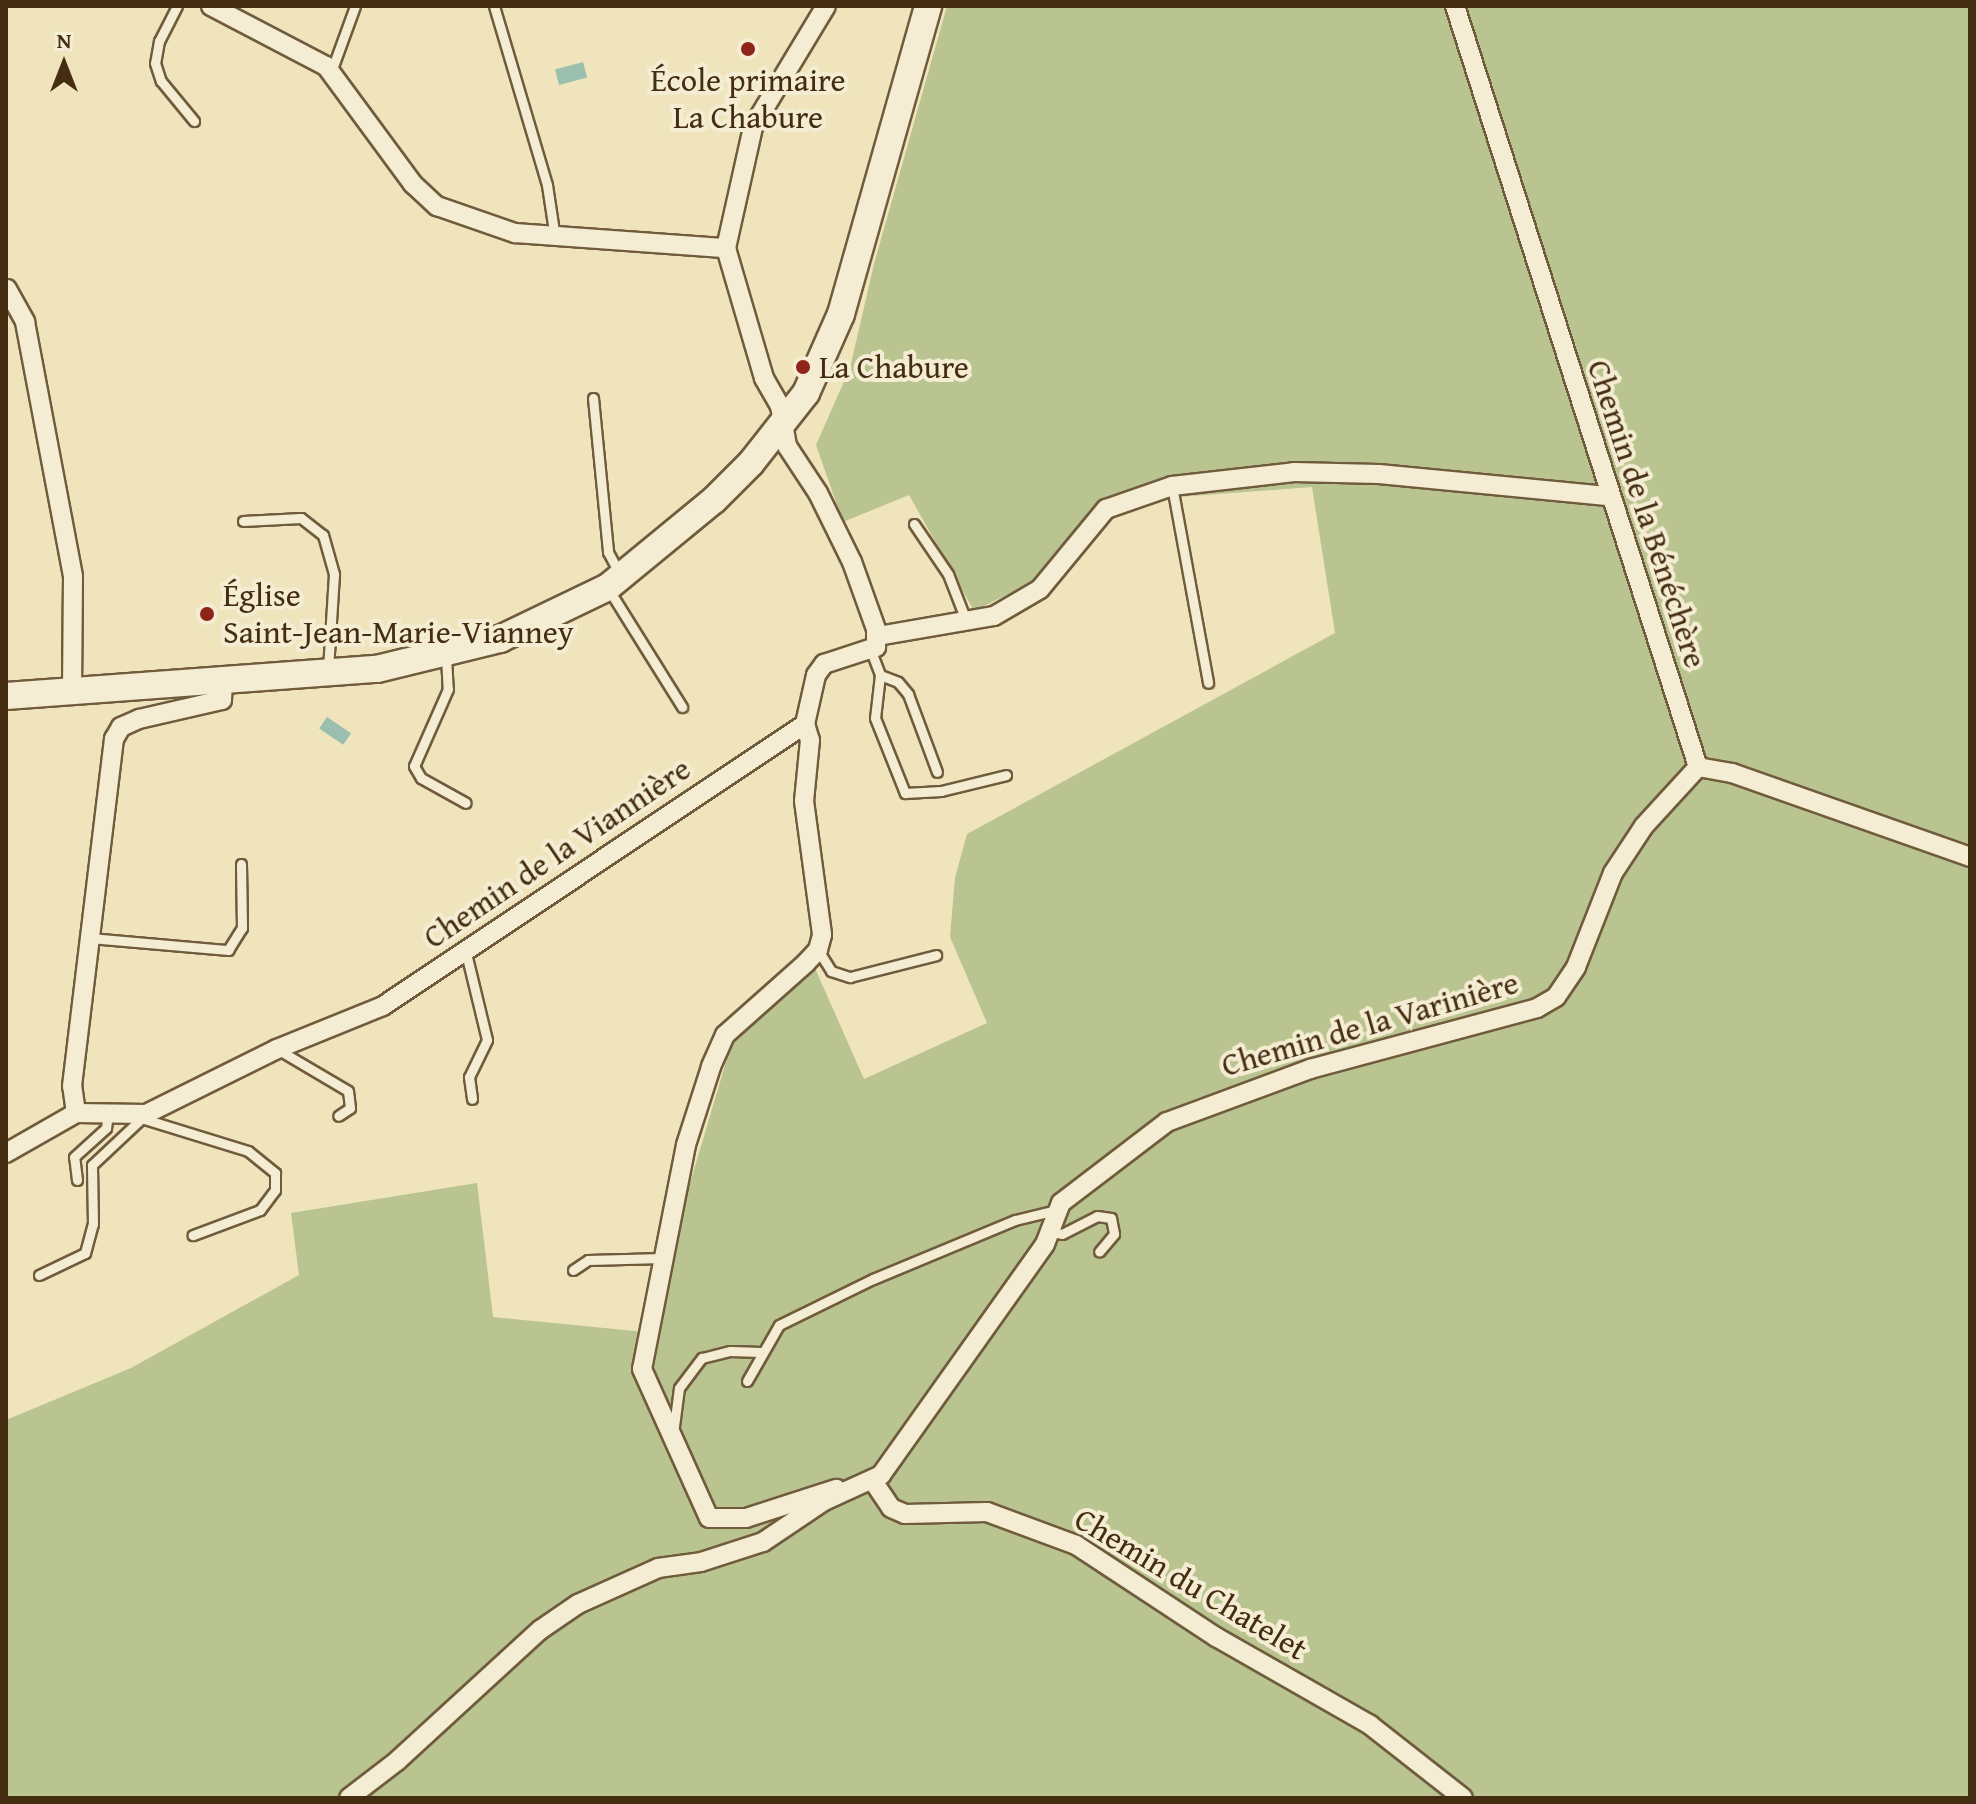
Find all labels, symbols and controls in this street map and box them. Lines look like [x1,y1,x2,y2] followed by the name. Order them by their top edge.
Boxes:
[24,24,104,104] north arrow
[57,24,71,56] text: N
[739,40,757,58] marker: École primaire La Chabure
[650,62,846,137] place label: École primaire La Chabure
[819,348,969,386] place label: La Chabure
[1579,355,1715,673] street label: Chemin de la Bénéchère
[794,358,812,376] marker: La Chabure
[223,577,574,652] place label: Église Saint-Jean-Marie-Vianney
[198,605,216,623] marker: Église Saint-Jean-Marie-Vianney
[416,749,698,957] street label: Chemin de la Viannière
[1217,963,1523,1085] street label: Chemin de la Varinière
[1068,1500,1314,1668] street label: Chemin du Chatelet

